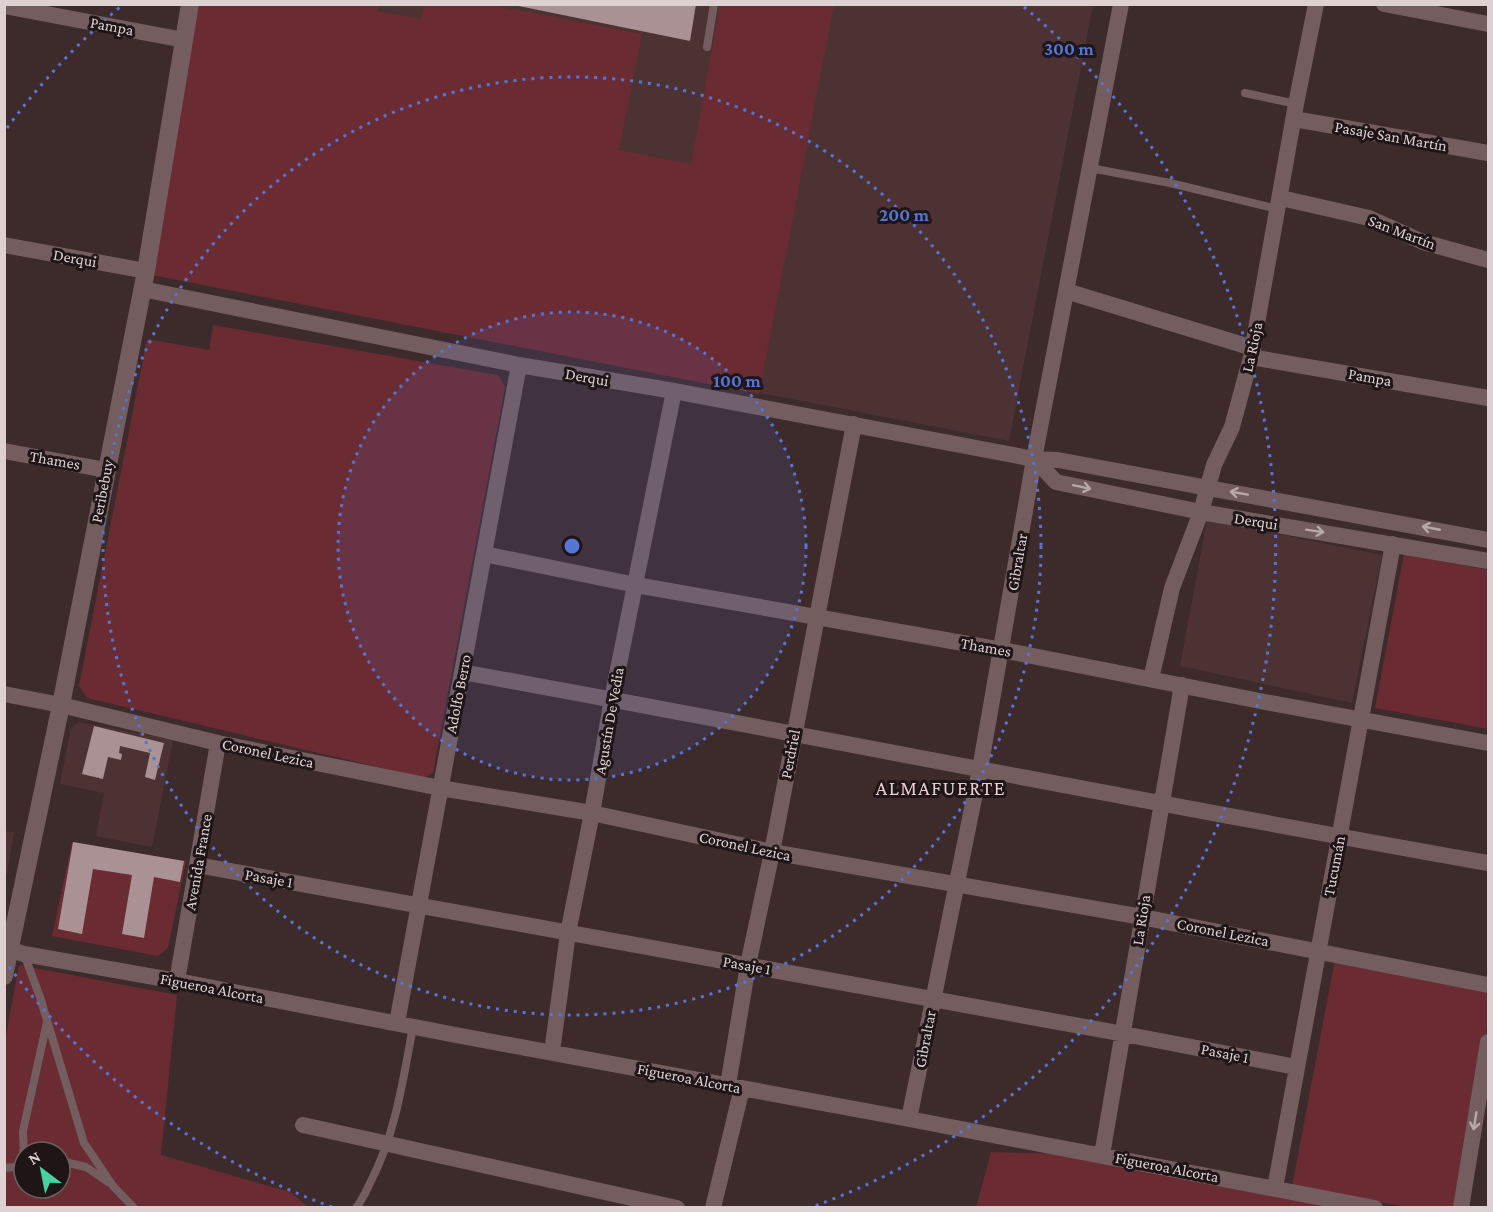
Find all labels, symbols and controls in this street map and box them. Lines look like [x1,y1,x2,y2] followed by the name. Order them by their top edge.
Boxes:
[89,13,136,40] street label: Pampa
[1044,39,1094,59] text: 300 m
[1333,118,1449,155] street label: Pasaje San Martín
[879,205,930,225] text: 200 m
[1366,211,1439,253] street label: San Martín
[52,246,98,271] street label: Derqui
[1238,320,1267,374] street label: La Rioja
[564,365,610,390] street label: Derqui
[1347,365,1394,390] street label: Pampa
[713,371,761,391] text: 100 m
[28,447,82,473] street label: Thames
[88,457,118,524] street label: Peribebuy
[1071,482,1091,493] one-way arrow
[1230,488,1250,499] one-way arrow
[1233,509,1279,534] street label: Derqui
[1422,522,1441,533] one-way arrow
[1304,525,1324,536] one-way arrow
[1004,532,1030,592] street label: Gibraltar
[562,536,582,556] centre of rings
[959,634,1013,660] street label: Thames
[442,653,474,735] street label: Adolfo Berro
[591,665,628,776] street label: Agustín De Vedia
[777,728,803,780] street label: Perdriel
[221,735,316,771] street label: Coronel Lezica
[876,777,1006,799] district label: ALMAFUERTE
[181,813,215,911] street label: Avenida France
[698,828,793,864] street label: Coronel Lezica
[1320,834,1348,898] street label: Tucumán
[244,865,294,892] street label: Pasaje 1
[1129,893,1154,947] street label: La Rioja
[1176,915,1271,949] street label: Coronel Lezica
[722,952,772,979] street label: Pasaje 1
[159,970,266,1007] street label: Figueroa Alcorta
[911,1009,939,1069] street label: Gibraltar
[1200,1040,1250,1067] street label: Pasaje 1
[636,1060,743,1097] street label: Figueroa Alcorta
[1470,1111,1481,1130] one-way arrow
[12,1140,72,1200] north arrow
[25,1148,44,1168] text: N
[1114,1149,1221,1186] street label: Figueroa Alcorta

